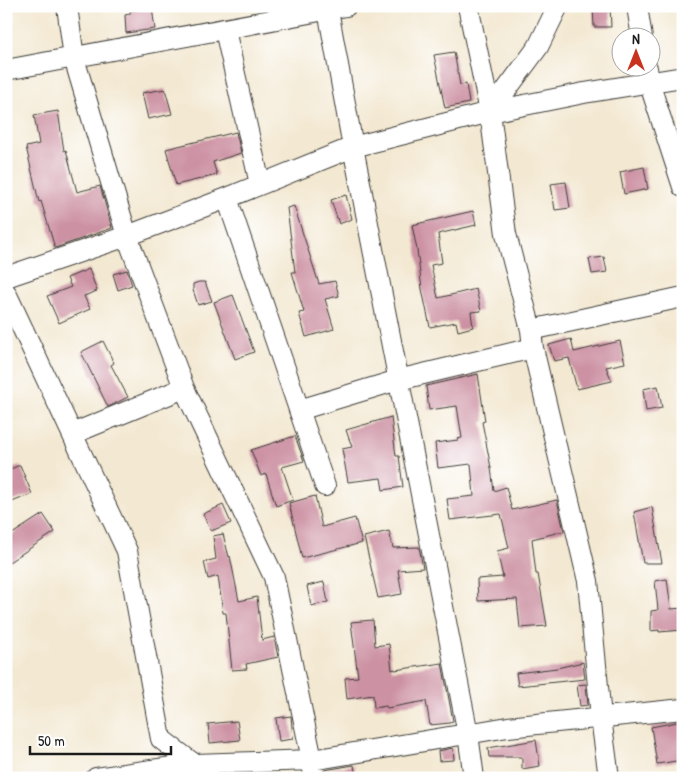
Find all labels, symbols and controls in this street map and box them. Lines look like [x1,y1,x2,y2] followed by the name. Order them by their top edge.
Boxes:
[612,28,662,78] north arrow
[632,29,640,48] text: N
[30,724,171,756] scale bar
[38,730,65,751] text: 50 m

